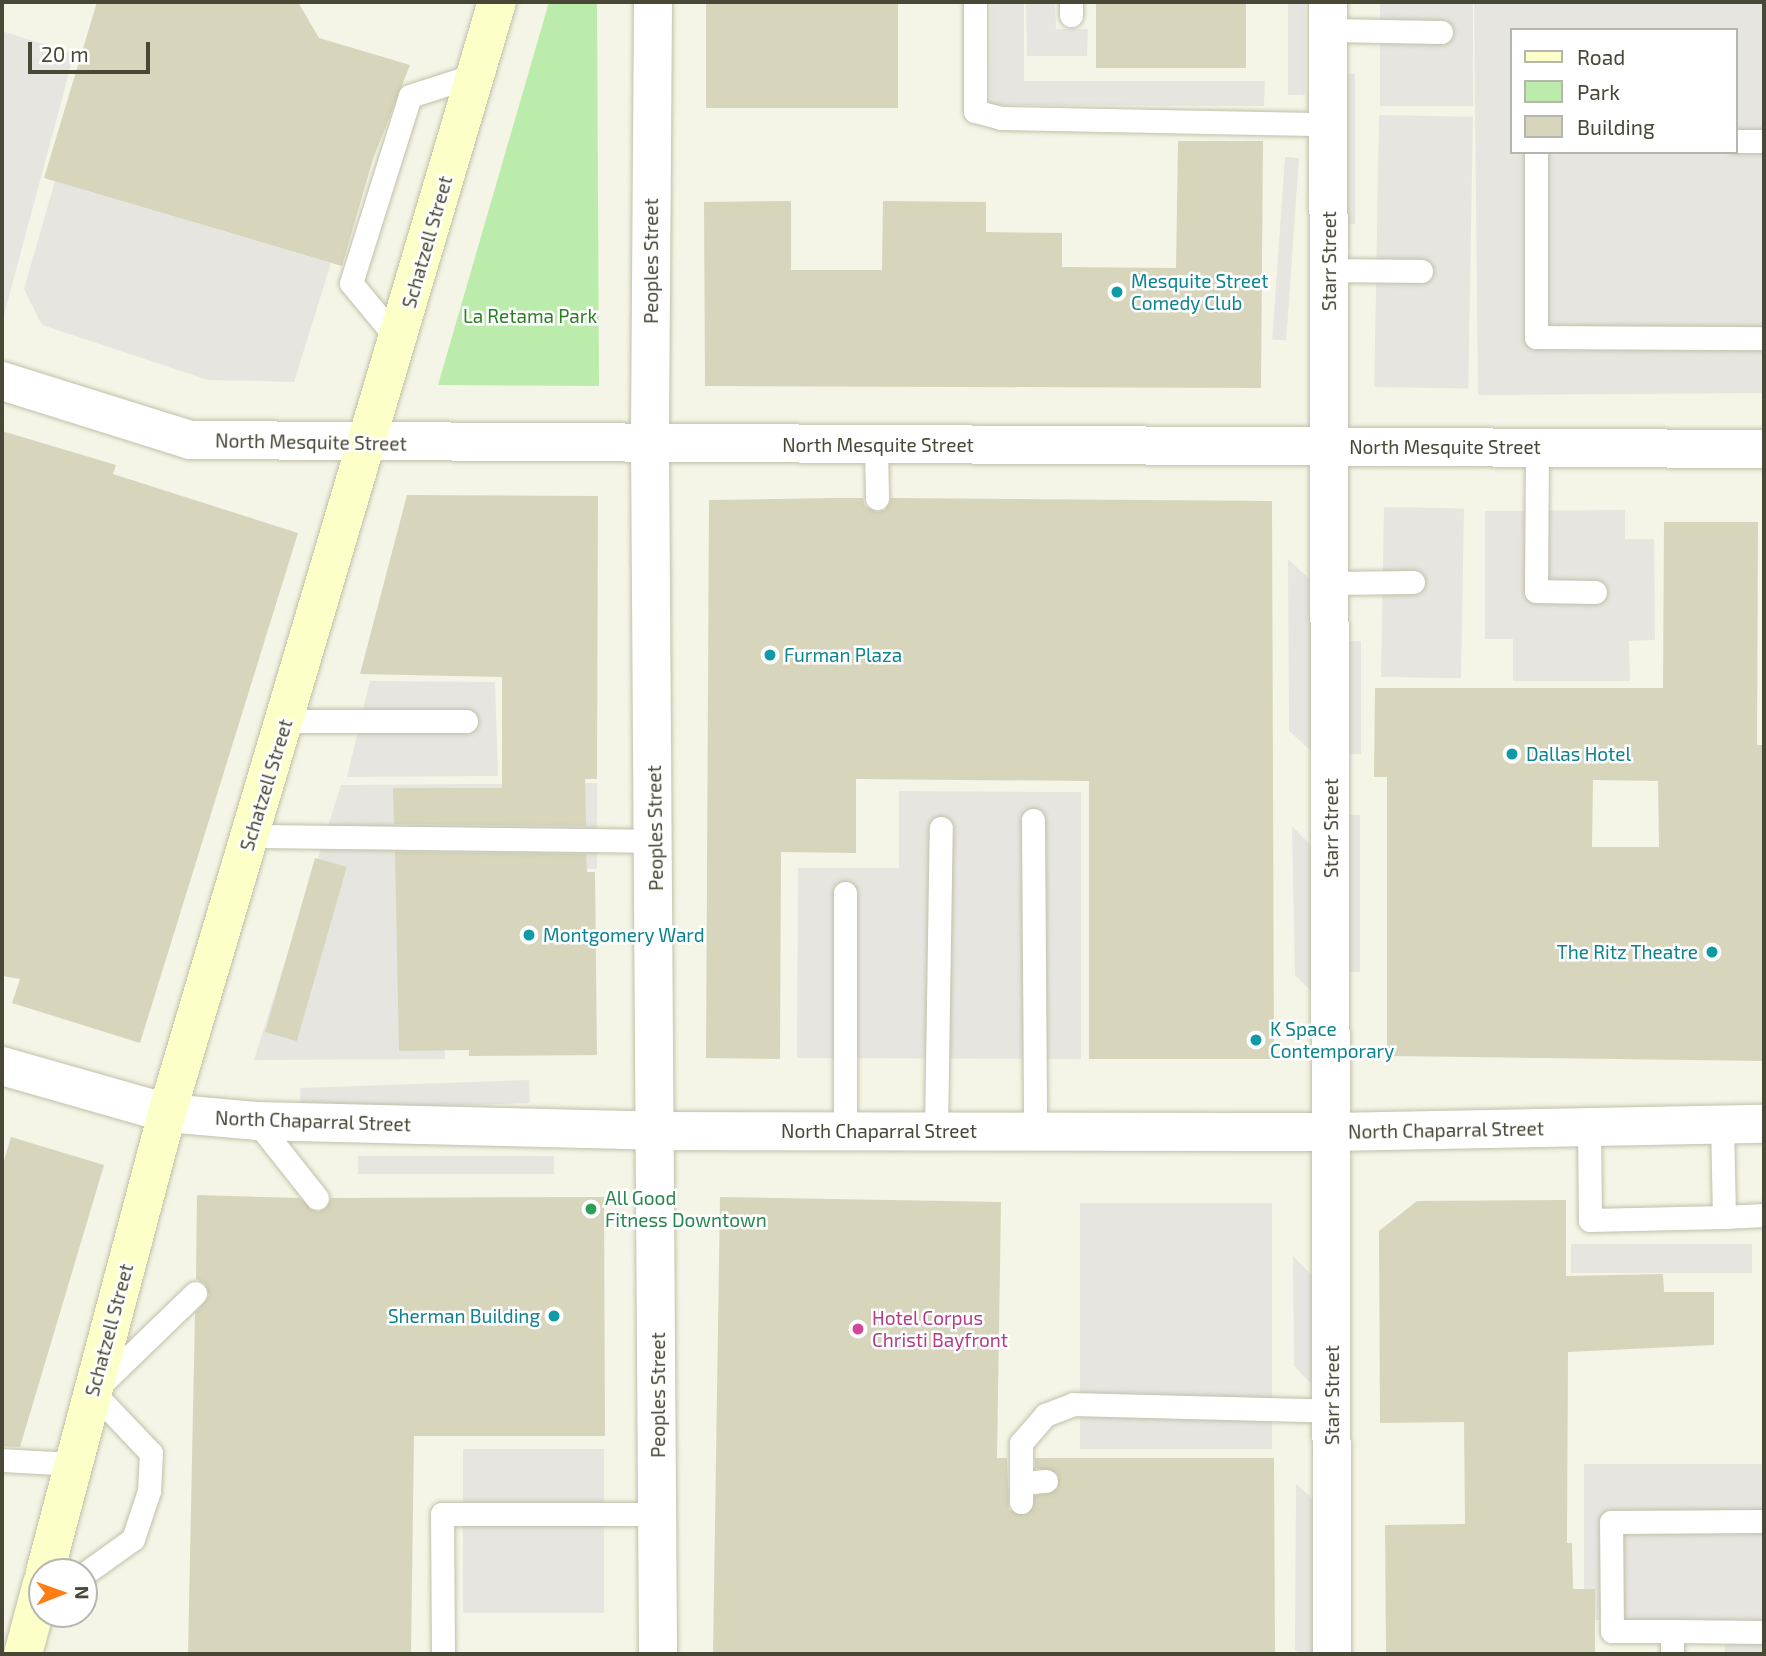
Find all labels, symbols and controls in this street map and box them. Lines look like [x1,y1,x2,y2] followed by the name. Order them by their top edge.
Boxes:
[32,28,154,72] scale bar
[1510,28,1738,154] legend
[41,41,89,66] text: 20 m
[1577,44,1625,69] text: Road
[1577,79,1620,104] text: Park
[1577,114,1655,139] text: Building
[397,173,457,311] street label: Schatzell Street
[640,198,662,324] street label: Peoples Street
[1318,211,1340,311] street label: Starr Street
[1131,270,1268,314] place label: Mesquite Street Comedy Club
[1109,284,1125,300] marker: Mesquite Street Comedy Club
[463,305,597,327] park label: La Retama Park
[215,429,407,455] street label: North Mesquite Street
[782,434,974,456] street label: North Mesquite Street
[1349,436,1541,458] street label: North Mesquite Street
[784,644,902,666] place label: Furman Plaza
[762,647,778,663] marker: Furman Plaza
[235,716,297,854] street label: Schatzell Street
[1526,743,1631,765] place label: Dallas Hotel
[1504,746,1520,762] marker: Dallas Hotel
[643,765,667,891] street label: Peoples Street
[1320,778,1342,878] street label: Starr Street
[543,924,705,946] place label: Montgomery Ward
[521,927,537,943] marker: Montgomery Ward
[1556,941,1698,963] place label: The Ritz Theatre
[1704,944,1720,960] marker: The Ritz Theatre
[1270,1018,1394,1062] place label: K Space Contemporary
[1248,1032,1264,1048] marker: K Space Contemporary
[214,1106,412,1136] street label: North Chaparral Street
[1348,1117,1544,1143] street label: North Chaparral Street
[781,1120,977,1142] street label: North Chaparral Street
[605,1187,767,1231] place label: All Good Fitness Downtown
[583,1201,599,1217] marker: All Good Fitness Downtown
[80,1261,138,1399] street label: Schatzell Street
[388,1305,540,1327] place label: Sherman Building
[872,1307,1008,1351] place label: Hotel Corpus Christi Bayfront
[546,1308,562,1324] marker: Sherman Building
[850,1321,866,1337] marker: Hotel Corpus Christi Bayfront
[647,1332,669,1458] street label: Peoples Street
[1321,1345,1343,1445] street label: Starr Street
[28,1558,98,1628] north arrow
[71,1586,94,1600] text: N

